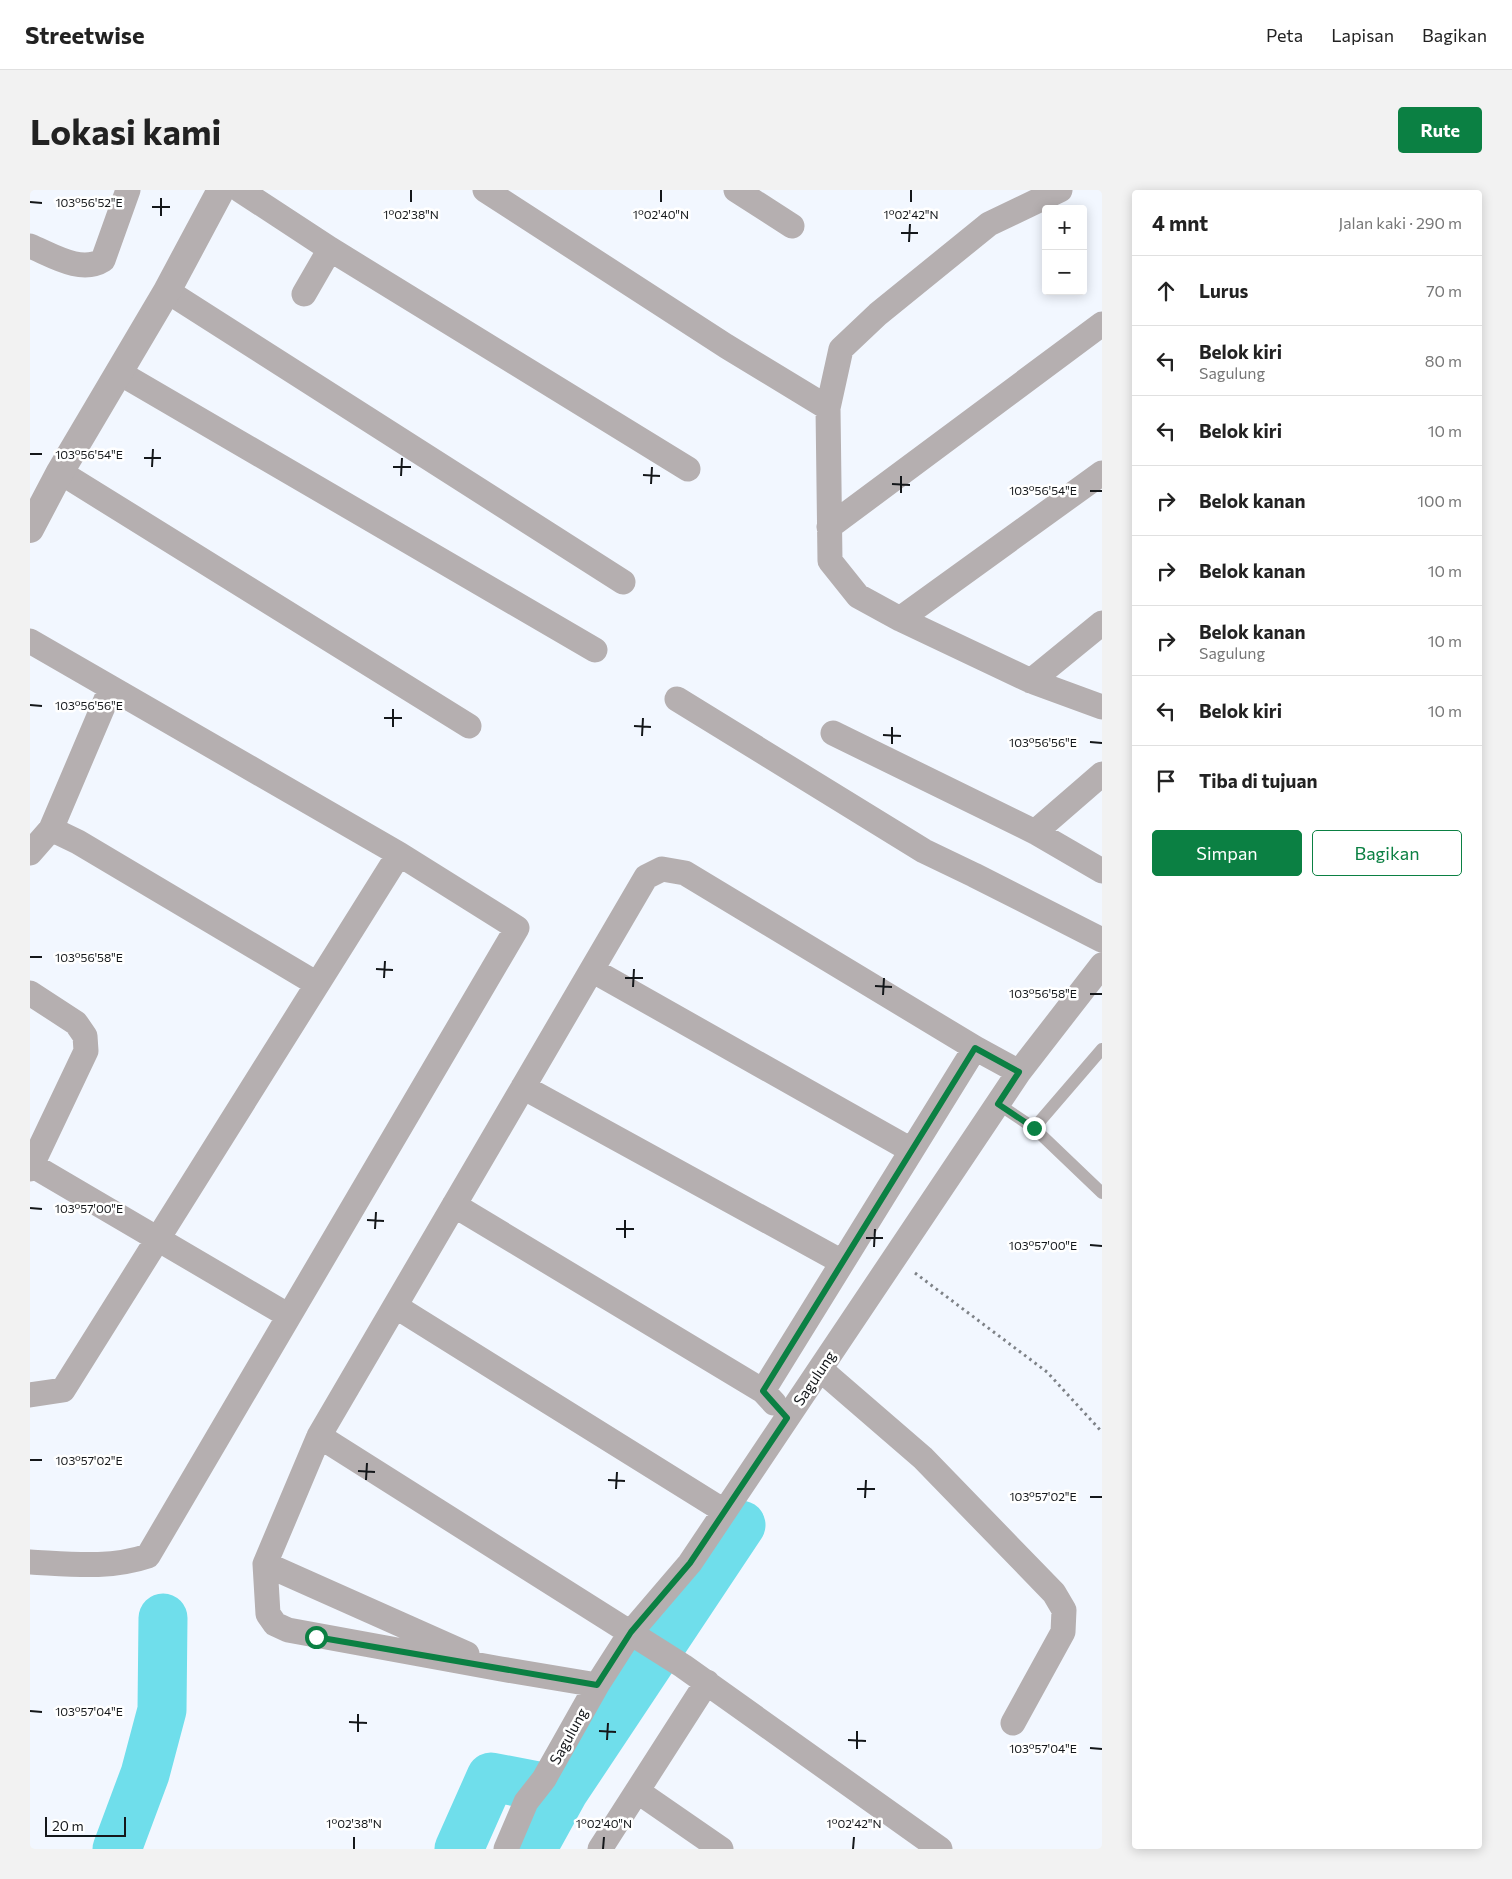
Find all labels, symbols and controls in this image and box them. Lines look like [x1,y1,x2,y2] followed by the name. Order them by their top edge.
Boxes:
[25,20,145,49] text: Streetwise
[1266,24,1303,46] text: Peta
[1331,24,1394,46] text: Lapisan
[1422,24,1487,46] text: Bagikan
[1398,107,1482,153] button: Rute
[30,109,221,152] text: Lokasi kami
[55,195,123,209] text: 103°56'52"E
[1042,205,1087,295] map controls
[1042,205,1087,250] button: +
[383,207,439,221] text: 1°02'38"N
[633,207,689,221] text: 1°02'40"N
[884,207,938,221] text: 1°02'42"N
[1152,210,1208,235] text: 4 mnt
[1339,213,1462,232] text: Jalan kaki · 290 m
[1042,250,1087,295] button: −
[1152,277,1180,305] icon: ahead
[1199,279,1248,302] text: Lurus
[1426,281,1462,300] text: 70 m
[1199,340,1282,363] text: Belok kiri
[1152,347,1180,375] icon: left
[1425,351,1462,370] text: 80 m
[1199,363,1265,382] text: Sagulung
[1152,417,1180,445] icon: left
[1199,419,1282,442] text: Belok kiri
[1428,421,1462,440] text: 10 m
[55,447,123,461] text: 103°56'54"E
[1009,483,1077,497] text: 103°56'54"E
[1152,487,1180,515] icon: right
[1199,489,1306,512] text: Belok kanan
[1417,491,1462,510] text: 100 m
[1152,557,1180,585] icon: right
[1199,559,1306,582] text: Belok kanan
[1428,561,1462,580] text: 10 m
[1199,620,1306,643] text: Belok kanan
[1152,627,1180,655] icon: right
[1428,631,1462,650] text: 10 m
[1199,643,1265,662] text: Sagulung
[1152,697,1180,725] icon: left
[55,698,123,712] text: 103°56'56"E
[1199,699,1282,722] text: Belok kiri
[1428,701,1462,720] text: 10 m
[1009,735,1077,749] text: 103°56'56"E
[1152,767,1180,795] icon: arrive
[1199,769,1317,792] text: Tiba di tujuan
[1152,830,1302,876] button: Simpan
[1312,830,1462,876] button: Bagikan
[55,950,123,964] text: 103°56'58"E
[1009,986,1077,1000] text: 103°56'58"E
[1023,1117,1046,1140] route end
[55,1201,123,1215] text: 103°57'00"E
[1009,1238,1077,1252] text: 103°57'00"E
[789,1347,839,1409] street label: Sagulung
[55,1453,123,1467] text: 103°57'02"E
[1009,1489,1077,1503] text: 103°57'02"E
[305,1626,328,1649] route start
[55,1704,123,1718] text: 103°57'04"E
[545,1704,591,1768] street label: Sagulung
[1009,1741,1077,1755] text: 103°57'04"E
[45,1814,126,1837] scale bar
[326,1816,382,1830] text: 1°02'38"N
[576,1816,632,1830] text: 1°02'40"N
[827,1816,881,1830] text: 1°02'42"N
[52,1817,84,1834] text: 20 m

